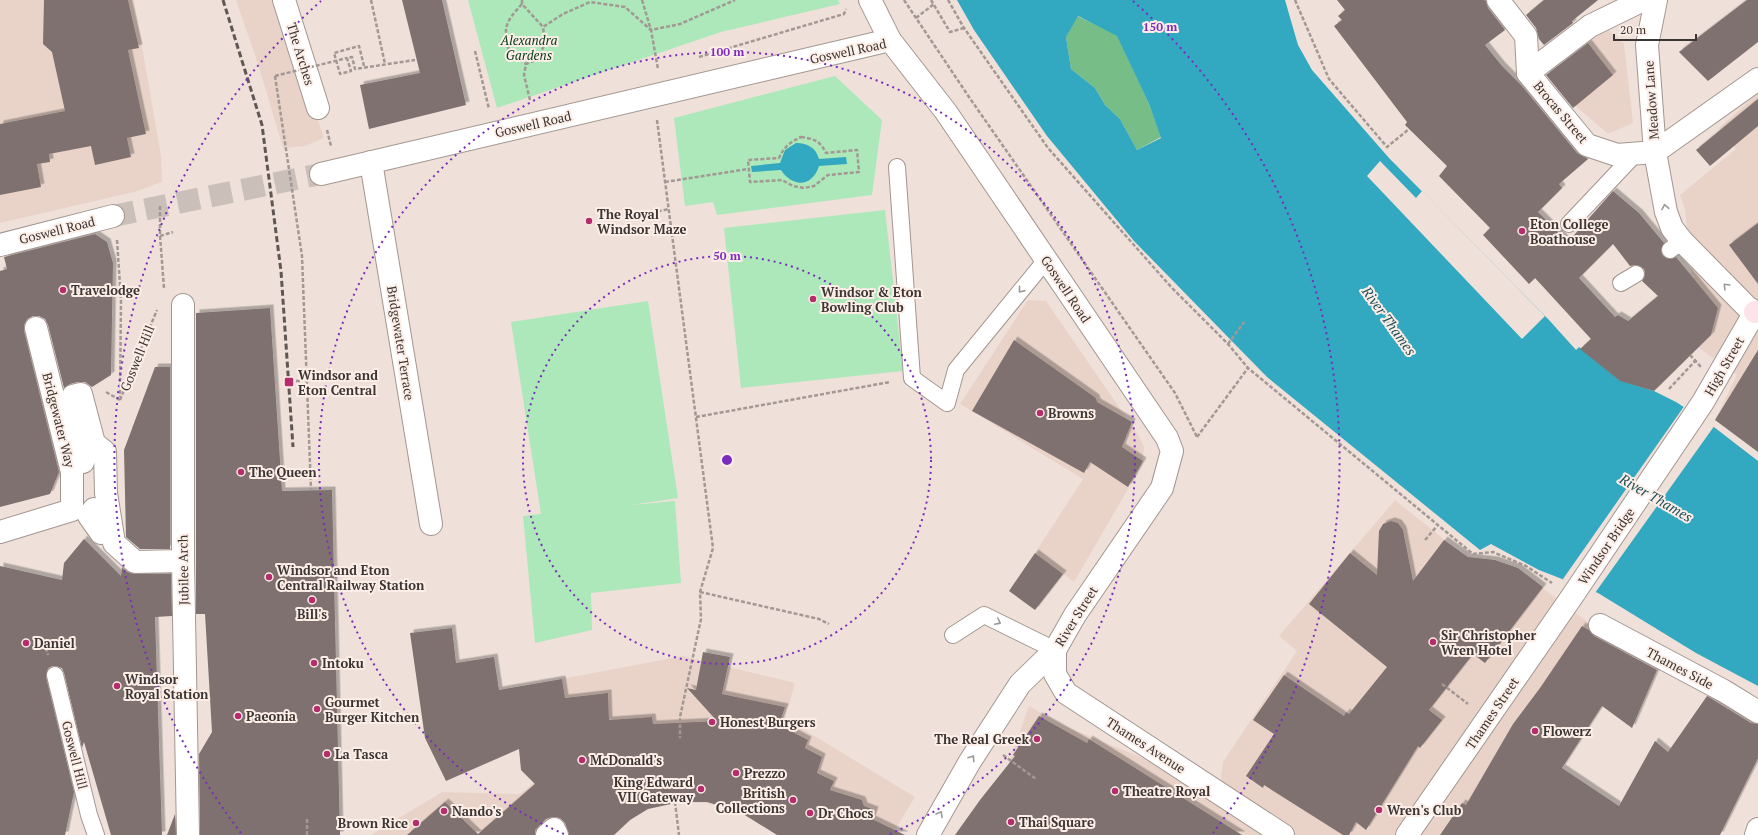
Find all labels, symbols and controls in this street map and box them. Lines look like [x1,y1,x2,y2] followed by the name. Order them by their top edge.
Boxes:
[1614,16,1696,42] scale bar
[1143,19,1177,34] text: 150 m
[283,20,319,88] street label: The Arches
[1620,22,1647,37] text: 20 m
[499,31,558,64] park label: Alexandra Gardens
[808,34,888,68] street label: Goswell Road
[710,44,744,59] text: 100 m
[1639,60,1663,140] street label: Meadow Lane
[1530,77,1593,147] street label: Brocas Street
[493,107,573,141] street label: Goswell Road
[1661,203,1670,210] one-way arrow
[597,205,686,238] place label: The Royal Windsor Maze
[17,212,97,248] street label: Goswell Road
[1530,215,1609,248] place label: Eton College Boathouse
[584,216,594,226] marker: The Royal Windsor Maze
[1517,226,1527,236] marker: Eton College Boathouse
[713,248,741,263] text: 50 m
[1037,252,1095,326] street label: Goswell Road
[71,281,140,299] place label: Travelodge
[1357,282,1421,359] water label: River Thames
[821,283,923,316] place label: Windsor & Eton Bowling Club
[1723,283,1731,291] one-way arrow
[383,284,419,402] street label: Bridgewater Terrace
[58,285,68,295] marker: Travelodge
[1018,285,1025,293] one-way arrow
[808,294,818,304] marker: Windsor & Eton Bowling Club
[116,322,158,394] street label: Goswell Hill
[1700,333,1748,399] street label: High Street
[298,366,378,399] place label: Windsor and Eton Central
[38,371,80,470] street label: Bridgewater Way
[283,376,295,388] marker: Windsor and Eton Central
[1048,404,1094,422] place label: Browns
[1035,408,1045,418] marker: Browns
[720,453,734,467] centre of rings
[249,463,317,481] place label: The Queen
[236,467,246,477] marker: The Queen
[1616,469,1696,526] water label: River Thames
[1574,504,1638,588] street label: Windsor Bridge
[173,534,193,605] street label: Jubilee Arch
[277,561,425,594] place label: Windsor and Eton Central Railway Station
[264,572,274,582] marker: Windsor and Eton Central Railway Station
[1050,582,1102,650] street label: River Street
[307,595,317,605] marker: Bill's
[297,605,327,623] place label: Bill's
[994,617,1001,625] one-way arrow
[1441,626,1536,659] place label: Sir Christopher Wren Hotel
[34,634,75,652] place label: Daniel
[1428,637,1438,647] marker: Sir Christopher Wren Hotel
[21,638,31,648] marker: Daniel
[1643,643,1717,693] street label: Thames Side
[322,654,364,672] place label: Intoku
[309,658,319,668] marker: Intoku
[125,670,209,703] place label: Windsor Royal Station
[1461,673,1523,753] street label: Thames Street
[112,681,122,691] marker: Windsor Royal Station
[325,693,420,726] place label: Gourmet Burger Kitchen
[312,704,322,714] marker: Gourmet Burger Kitchen
[246,707,297,725] place label: Paeonia
[233,711,243,721] marker: Paeonia
[720,713,816,731] place label: Honest Burgers
[1103,713,1189,777] street label: Thames Avenue
[707,717,717,727] marker: Honest Burgers
[58,719,92,791] street label: Goswell Hill
[1543,722,1592,740] place label: Flowerz
[1530,726,1540,736] marker: Flowerz
[934,730,1029,748] place label: The Real Greek
[1032,734,1042,744] marker: The Real Greek
[335,745,389,763] place label: La Tasca
[322,749,332,759] marker: La Tasca
[590,751,662,769] place label: McDonald's
[577,755,587,765] marker: McDonald's
[967,755,975,762] one-way arrow
[744,764,786,782] place label: Prezzo
[731,768,741,778] marker: Prezzo
[614,773,694,806] place label: King Edward VII Gateway
[1123,782,1210,800] place label: Theatre Royal
[696,784,706,794] marker: King Edward VII Gateway
[716,784,786,817] place label: British Collections
[1110,786,1120,796] marker: Theatre Royal
[788,795,798,805] marker: British Collections
[1387,801,1462,819] place label: Wren's Club
[452,802,501,820] place label: Nando's
[818,804,873,822] place label: Dr Chocs
[1374,805,1384,815] marker: Wren's Club
[439,806,449,816] marker: Nando's
[805,808,815,818] marker: Dr Chocs
[936,810,943,818] one-way arrow
[1019,813,1094,831] place label: Thai Square
[338,814,408,832] place label: Brown Rice
[1006,817,1016,827] marker: Thai Square
[411,818,421,828] marker: Brown Rice

